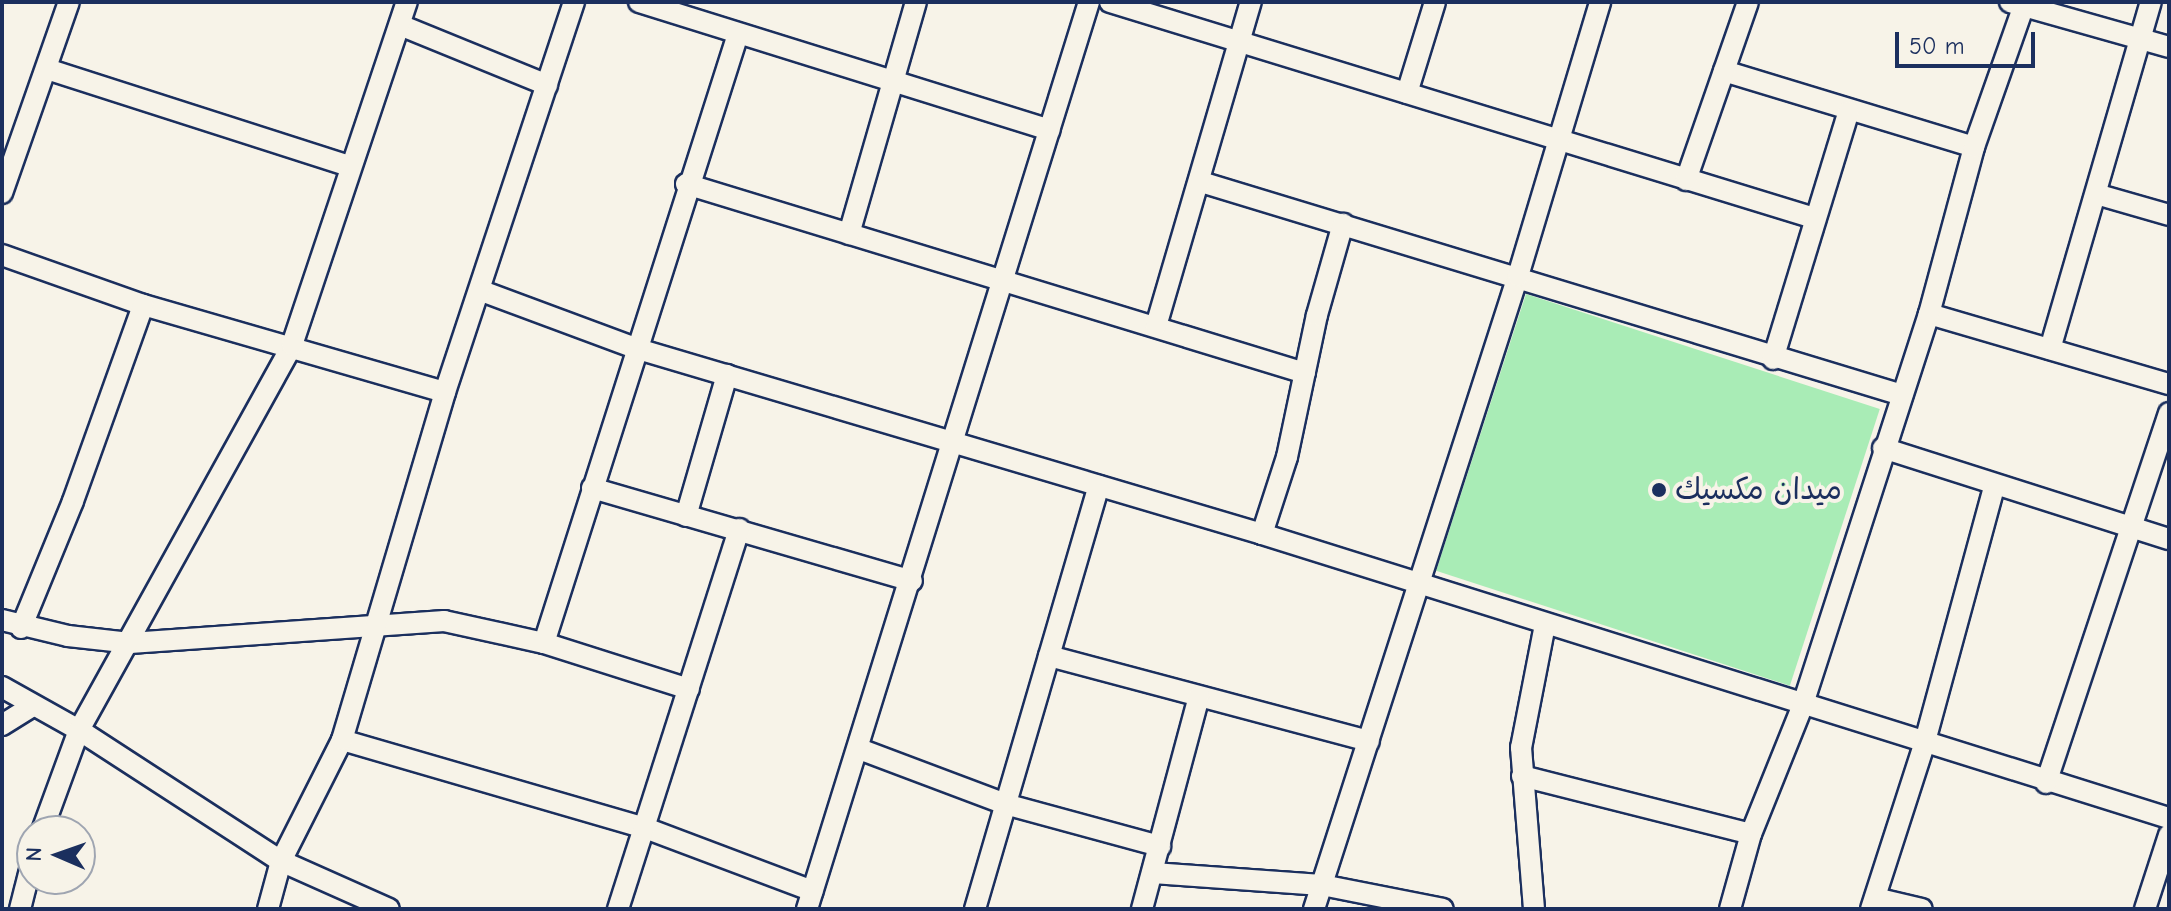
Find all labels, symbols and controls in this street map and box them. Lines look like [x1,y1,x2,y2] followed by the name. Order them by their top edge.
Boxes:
[1899,16,2039,66] scale bar
[1909,32,1965,60] text: 50 m
[1675,472,1842,508] place label: ميدان مكسيك
[1650,481,1668,499] marker: ميدان مكسيك
[16,815,96,895] north arrow
[21,847,47,862] text: N

